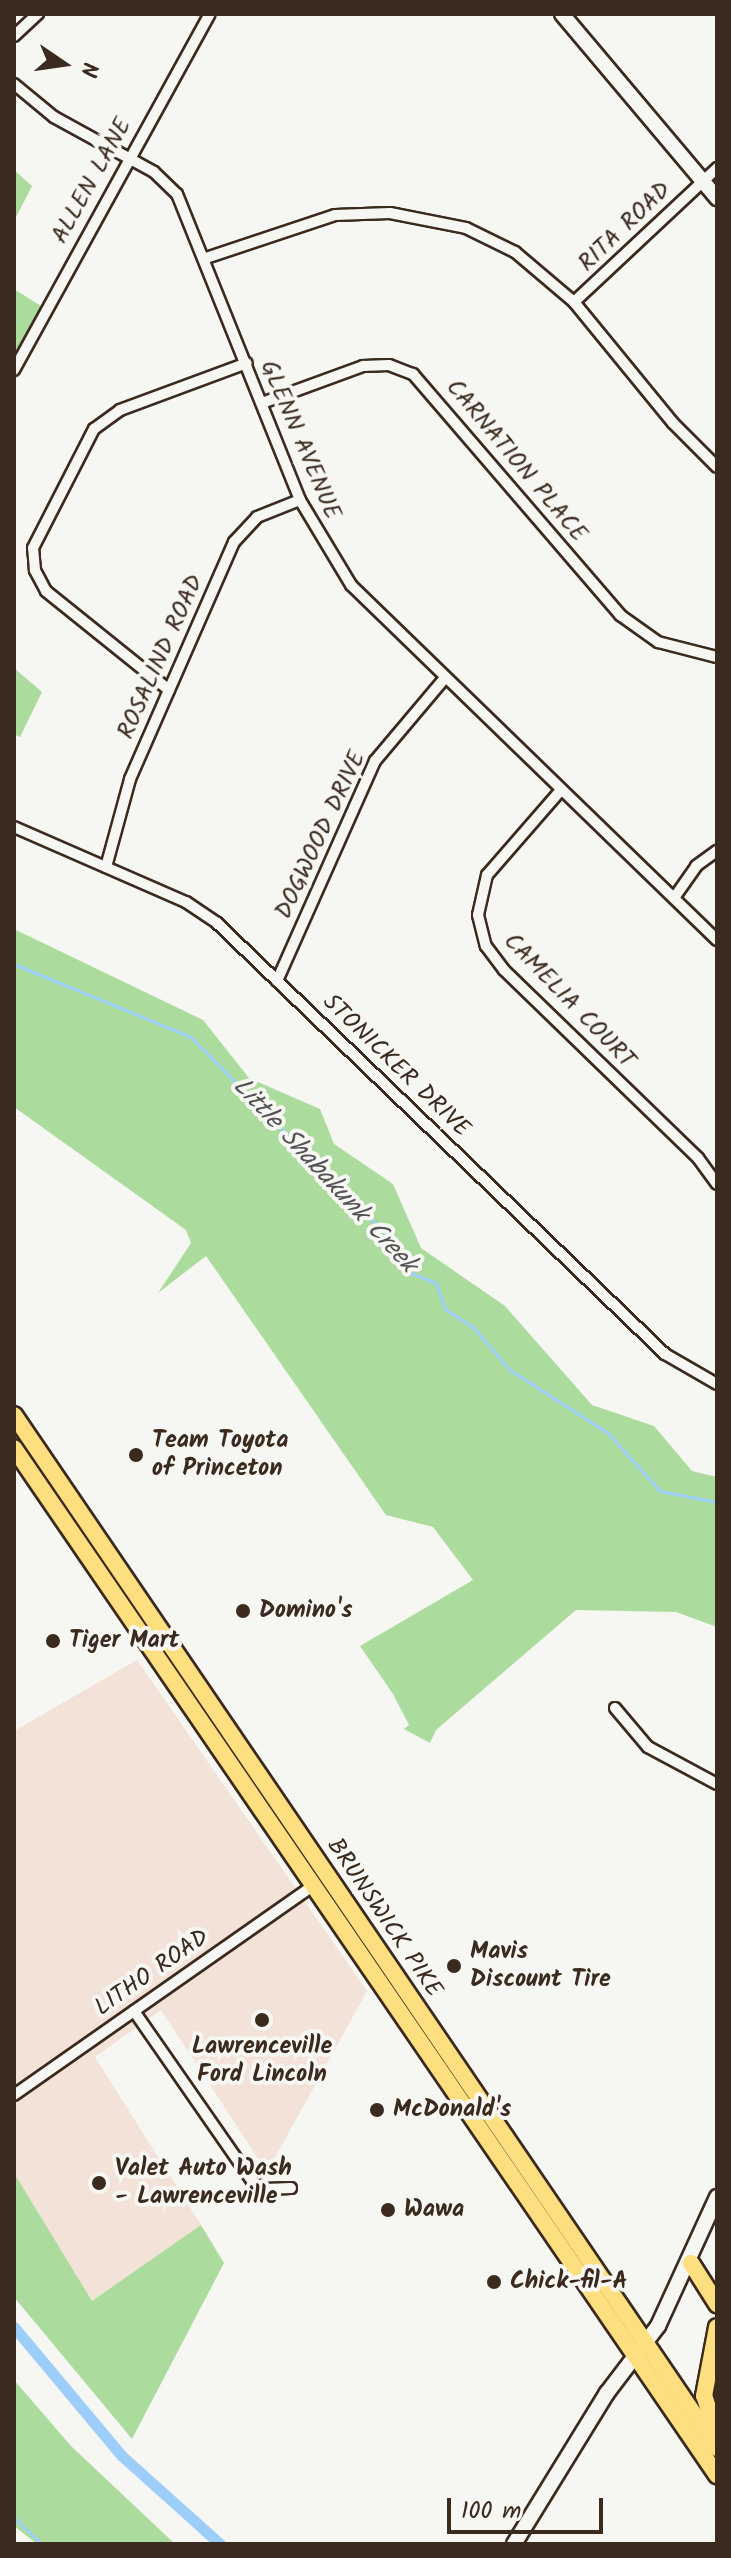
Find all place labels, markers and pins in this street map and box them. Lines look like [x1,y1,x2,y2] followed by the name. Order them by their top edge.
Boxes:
[152,1427,288,1483] place label: Team Toyota of Princeton
[127,1446,145,1464] marker: Team Toyota of Princeton
[259,1597,353,1625] place label: Domino's
[234,1602,252,1620] marker: Domino's
[69,1627,179,1655] place label: Tiger Mart
[44,1632,62,1650] marker: Tiger Mart
[470,1938,611,1994] place label: Mavis Discount Tire
[445,1957,463,1975] marker: Mavis Discount Tire
[253,2011,271,2029] marker: Lawrenceville Ford Lincoln
[192,2033,332,2089] place label: Lawrenceville Ford Lincoln
[393,2096,511,2124] place label: McDonald's
[368,2101,386,2119] marker: McDonald's
[115,2155,292,2211] place label: Valet Auto Wash - Lawrenceville
[90,2174,108,2192] marker: Valet Auto Wash - Lawrenceville
[404,2196,464,2224] place label: Wawa
[379,2201,397,2219] marker: Wawa
[510,2268,628,2296] place label: Chick-fil-A
[485,2273,503,2291] marker: Chick-fil-A

